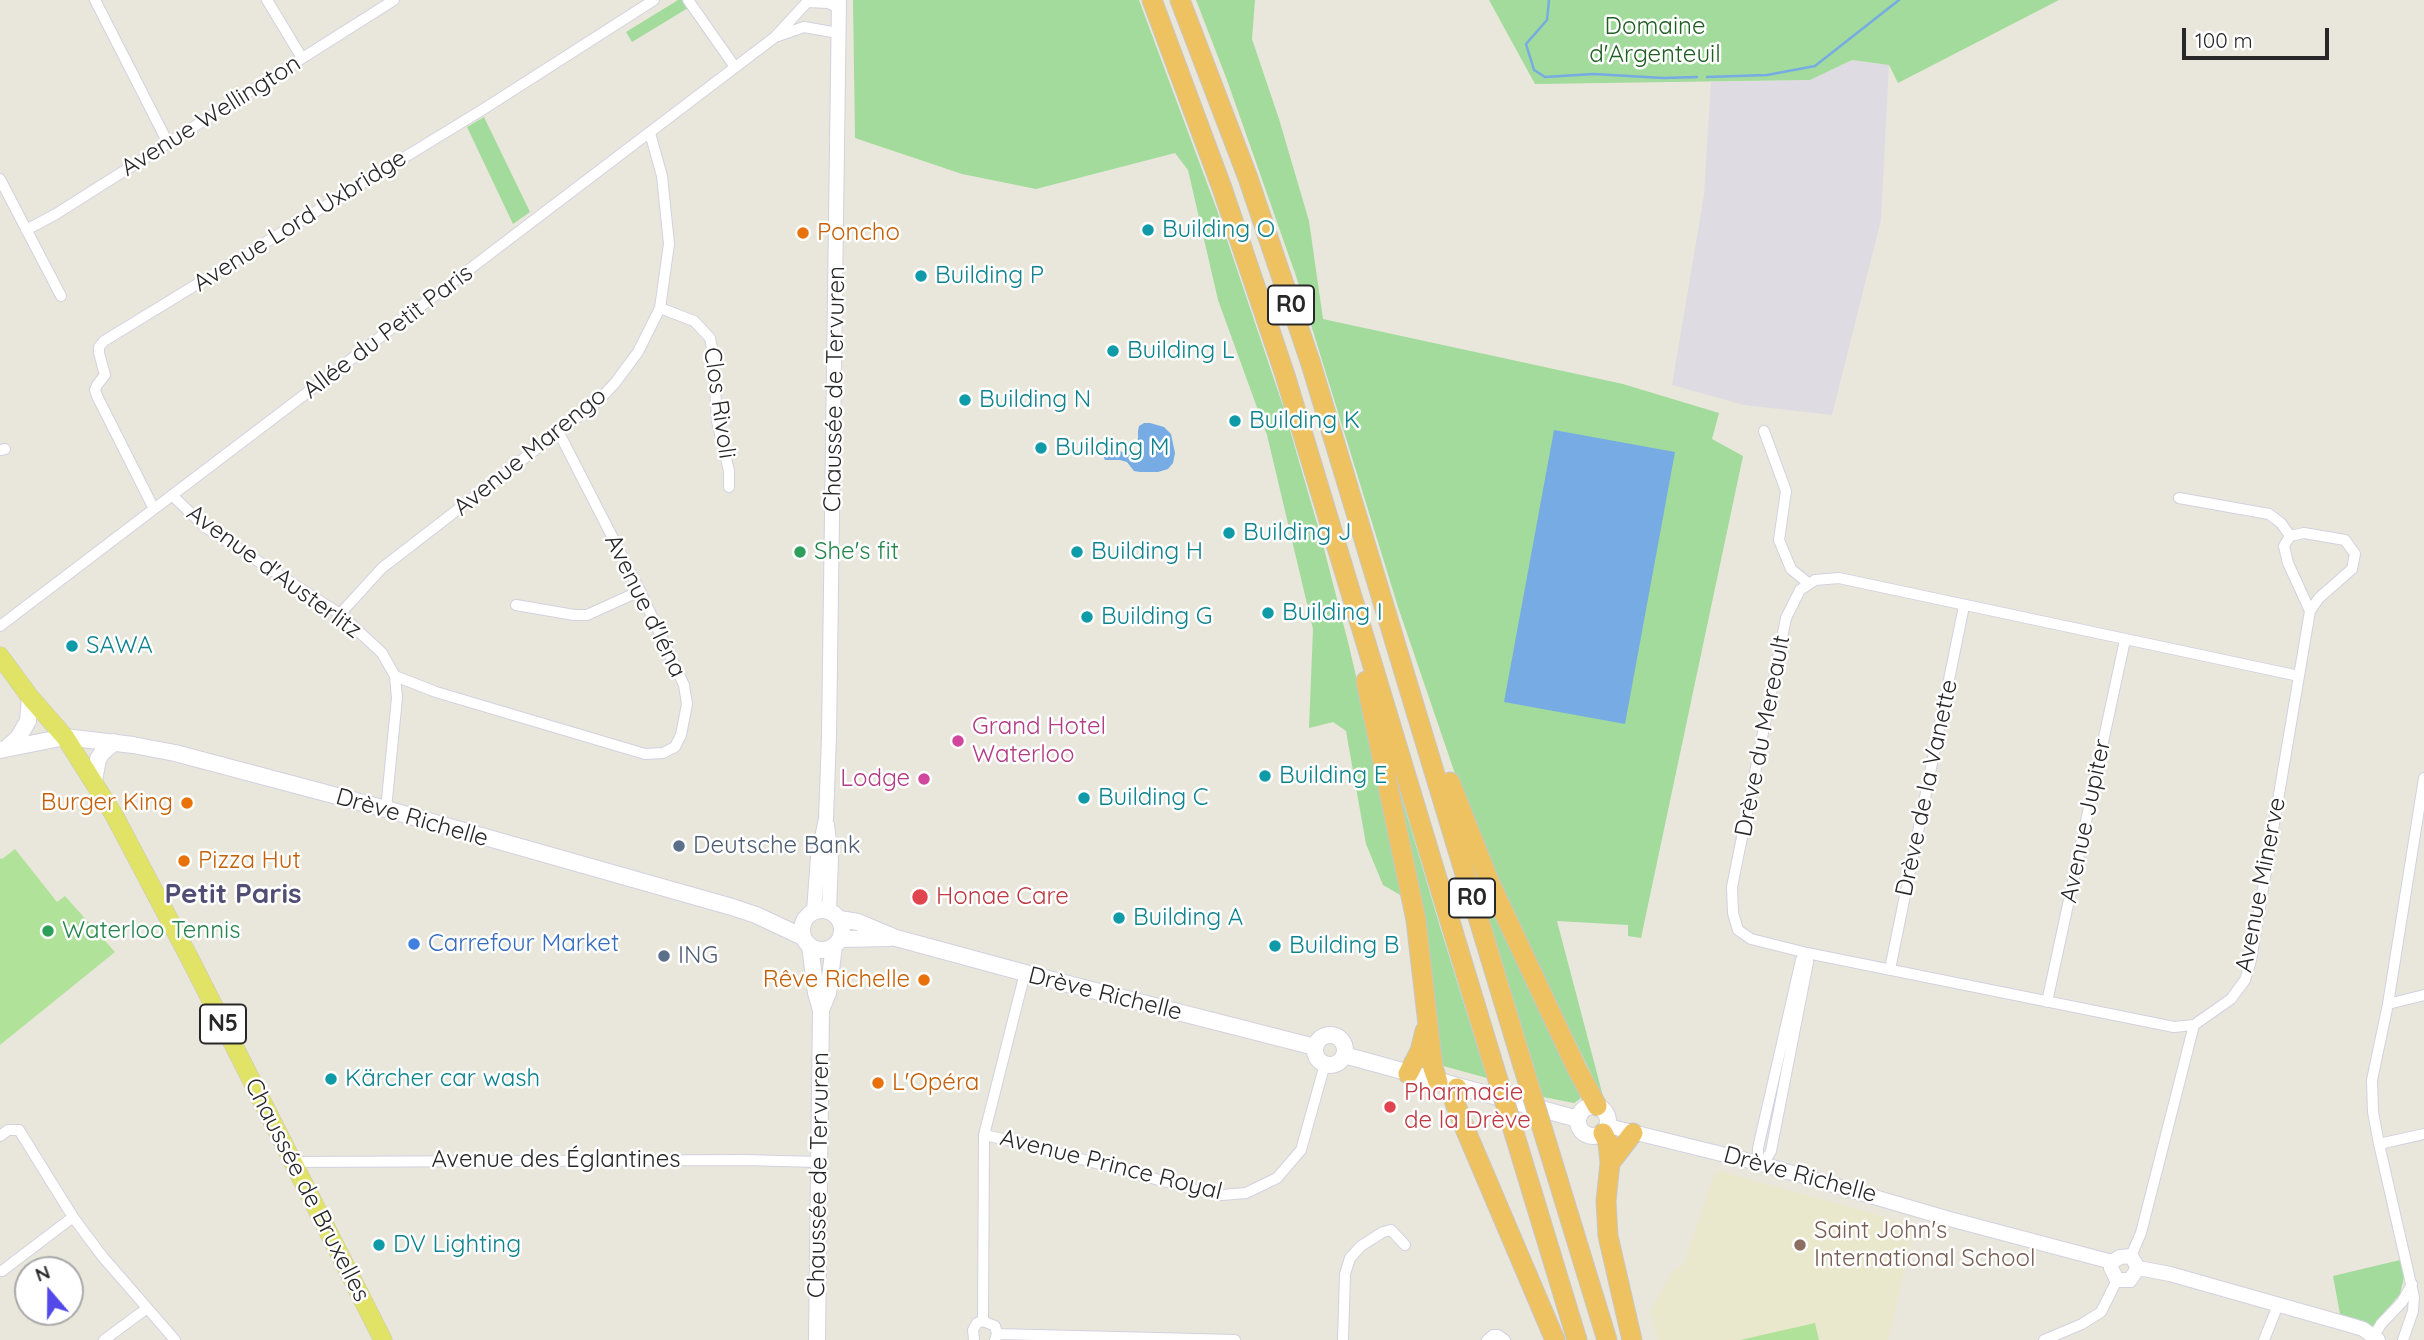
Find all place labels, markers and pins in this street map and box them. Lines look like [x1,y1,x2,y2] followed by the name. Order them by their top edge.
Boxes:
[1162,216,1275,244] place label: Building O
[817,219,900,247] place label: Poncho
[1140,222,1156,238] marker: Building O
[795,225,811,241] marker: Poncho
[935,262,1044,290] place label: Building P
[913,268,929,284] marker: Building P
[1127,337,1235,365] place label: Building L
[1105,343,1121,359] marker: Building L
[979,386,1091,414] place label: Building N
[957,392,973,408] marker: Building N
[1249,407,1360,435] place label: Building K
[1227,413,1243,429] marker: Building K
[1055,434,1170,462] place label: Building M
[1033,440,1049,456] marker: Building M
[1243,519,1352,547] place label: Building J
[1221,525,1237,541] marker: Building J
[814,538,899,566] place label: She's fit
[1091,538,1203,566] place label: Building H
[792,544,808,560] marker: She's fit
[1069,544,1085,560] marker: Building H
[1282,599,1383,627] place label: Building I
[1101,603,1212,631] place label: Building G
[1260,605,1276,621] marker: Building I
[1079,609,1095,625] marker: Building G
[86,632,153,660] place label: SAWA
[64,638,80,654] marker: SAWA
[972,713,1106,769] place label: Grand Hotel Waterloo
[950,733,966,749] marker: Grand Hotel Waterloo
[1279,762,1387,790] place label: Building E
[840,765,910,793] place label: Lodge
[1257,768,1273,784] marker: Building E
[916,771,932,787] marker: Lodge
[1098,784,1208,812] place label: Building C
[41,789,173,817] place label: Burger King
[1076,790,1092,806] marker: Building C
[179,795,195,811] marker: Burger King
[693,832,861,860] place label: Deutsche Bank
[671,838,687,854] marker: Deutsche Bank
[198,847,301,875] place label: Pizza Hut
[176,853,192,869] marker: Pizza Hut
[936,883,1069,911] place label: Honae Care
[910,887,930,907] marker: Honae Care
[1133,904,1243,932] place label: Building A
[1111,910,1127,926] marker: Building A
[62,917,240,945] place label: Waterloo Tennis
[40,923,56,939] marker: Waterloo Tennis
[428,930,619,958] place label: Carrefour Market
[1289,932,1399,960] place label: Building B
[406,936,422,952] marker: Carrefour Market
[1267,938,1283,954] marker: Building B
[678,942,718,970] place label: ING
[656,948,672,964] marker: ING
[763,966,910,994] place label: Rêve Richelle
[916,972,932,988] marker: Rêve Richelle
[345,1065,540,1093] place label: Kärcher car wash
[892,1069,979,1097] place label: L'Opéra
[323,1071,339,1087] marker: Kärcher car wash
[870,1075,886,1091] marker: L'Opéra
[1404,1079,1531,1135] place label: Pharmacie de la Drève
[1382,1099,1398,1115] marker: Pharmacie de la Drève
[1814,1217,2035,1273] place label: Saint John's International School
[393,1231,521,1259] place label: DV Lighting
[371,1237,387,1253] marker: DV Lighting
[1792,1237,1808,1253] marker: Saint John's International School

